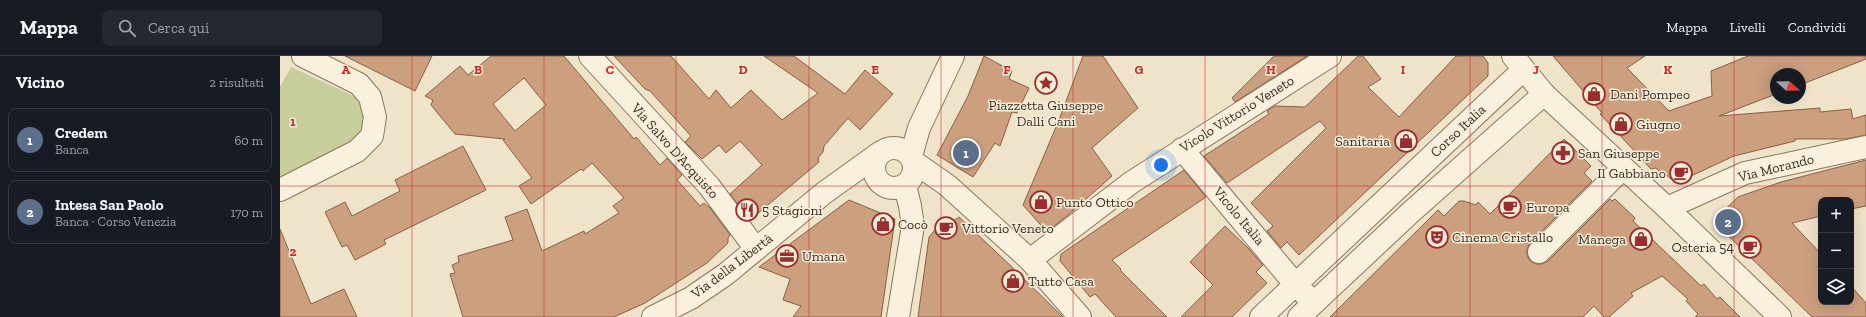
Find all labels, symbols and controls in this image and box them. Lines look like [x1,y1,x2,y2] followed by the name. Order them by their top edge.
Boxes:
[102,10,382,46] search box
[20,16,78,39] text: Mappa
[116,17,138,39] icon: search
[148,19,209,37] text: Cerca qui
[1666,19,1707,36] text: Mappa
[1729,19,1766,36] text: Livelli
[1788,19,1846,36] text: Condividi
[342,62,351,77] text: A
[474,62,482,77] text: B
[606,62,614,77] text: C
[738,62,748,77] text: D
[871,62,879,77] text: E
[1003,62,1011,77] text: F
[1135,62,1144,77] text: G
[1266,62,1276,77] text: H
[1401,62,1406,77] text: I
[1533,62,1539,77] text: J
[1664,62,1673,77] text: K
[1770,68,1806,104] north arrow
[1033,70,1059,96] place icon: Piazzetta Giuseppe Dalli Cani
[16,72,64,92] text: Vicino
[1176,72,1297,157] street label: Vicolo Vittorio Veneto
[209,75,264,90] text: 2 risultati
[1581,81,1607,107] shop icon: Dani Pompeo
[1610,86,1690,103] place label: Dani Pompeo
[989,97,1104,130] place label: Piazzetta Giuseppe Dalli Cani
[627,99,722,202] street label: Via Salvo D'Acquisto
[1427,101,1489,161] street label: Corso Italia
[1608,111,1634,137] shop icon: Giugno
[290,114,296,129] text: 1
[1636,116,1680,133] place label: Giugno
[55,124,107,142] text: Credem
[1393,128,1419,154] shop icon: Sanitaria
[27,133,33,148] text: 1
[234,133,263,148] text: 60 m
[1335,133,1390,150] place label: Sanitaria
[953,138,979,168] pin: 1
[1550,140,1576,166] pharmacy icon: San Giuseppe
[55,142,89,157] text: Banca
[1578,145,1660,162] place label: San Giuseppe
[1735,150,1816,186] street label: Via Morando
[1151,155,1171,175] your location
[1668,160,1694,186] cafe icon: Il Gabbiano
[1597,165,1666,182] place label: Il Gabbiano
[1209,183,1269,249] street label: Vicolo Italia
[1028,189,1054,215] shop icon: Punto Ottico
[1056,194,1134,211] place label: Punto Ottico
[1497,194,1523,220] cafe icon: Europa
[55,196,164,214] text: Intesa San Paolo
[734,197,760,223] restaurant icon: 5 Stagioni
[1818,197,1854,305] map controls
[1818,197,1854,233] button: +
[1526,199,1570,216] place label: Europa
[762,202,823,219] place label: 5 Stagioni
[27,205,33,220] text: 2
[230,205,263,220] text: 170 m
[1715,207,1741,237] pin: 2
[870,211,896,237] shop icon: Cocò
[55,214,176,229] text: Banca · Corso Venezia
[933,215,959,241] cafe icon: Vittorio Veneto
[898,216,928,233] place label: Cocò
[961,220,1054,237] place label: Vittorio Veneto
[1424,224,1450,250] theatre icon: Cinema Cristallo
[1628,226,1654,252] shop icon: Manega
[1452,229,1553,246] place label: Cinema Cristallo
[687,230,776,303] street label: Via della Libertà
[1578,231,1626,248] place label: Manega
[1818,233,1854,269] button: −
[1737,234,1763,260] cafe icon: Osteria 54
[1671,239,1734,256] place label: Osteria 54
[774,243,800,269] office icon: Umana
[290,244,297,259] text: 2
[802,248,846,265] place label: Umana
[1000,268,1026,294] shop icon: Tutto Casa
[1818,269,1854,305] button: layers
[1028,273,1094,290] place label: Tutto Casa

